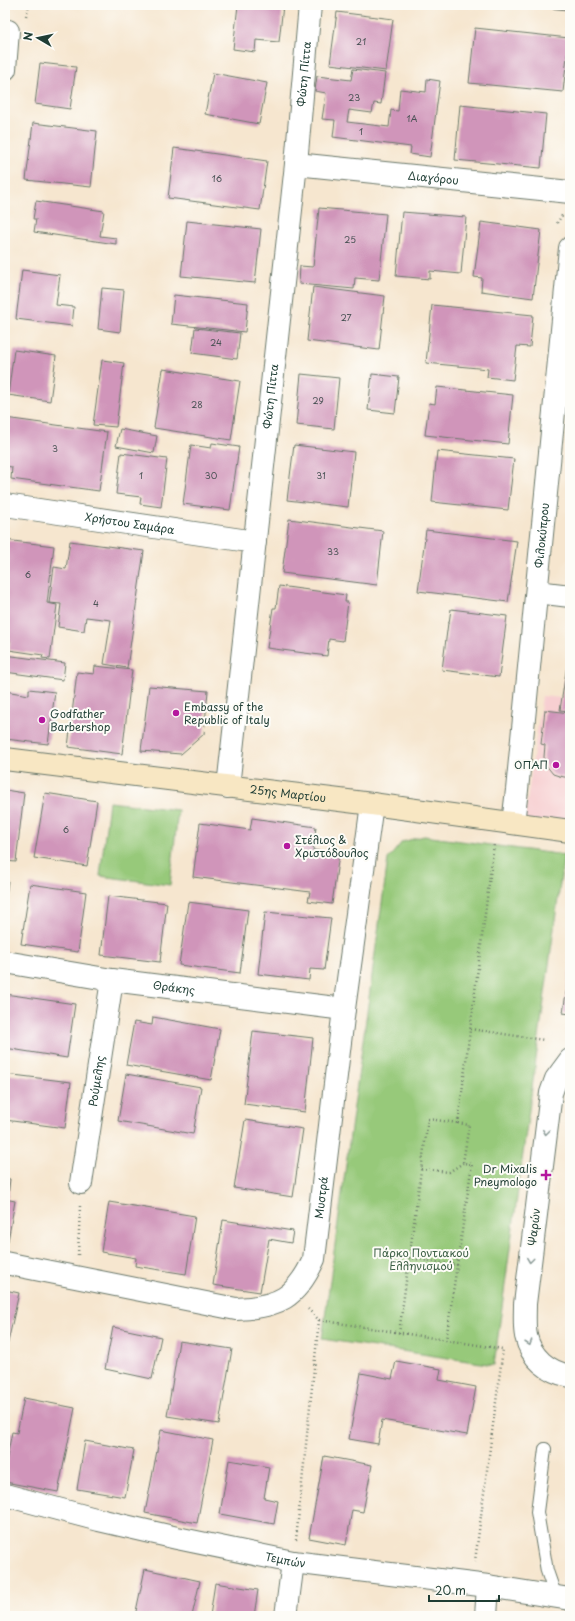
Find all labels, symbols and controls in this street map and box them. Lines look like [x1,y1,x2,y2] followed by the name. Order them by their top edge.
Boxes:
[18,18,58,58] north arrow
[19,30,37,42] text: N
[356,34,366,48] house number: 21
[292,41,315,107] street label: Φώτη Πίττα
[348,90,360,104] house number: 23
[407,111,418,125] house number: 1Α
[359,124,363,138] house number: 1
[407,166,459,189] street label: Διαγόρου
[212,171,222,185] house number: 16
[344,232,356,246] house number: 25
[340,310,352,324] house number: 27
[210,335,222,349] house number: 24
[258,363,282,430] street label: Φώτη Πίττα
[312,393,324,407] house number: 29
[191,397,203,411] house number: 28
[52,441,58,455] house number: 3
[139,468,143,482] house number: 1
[205,468,218,482] house number: 30
[316,468,326,482] house number: 31
[530,502,553,569] street label: Φιλοκύπρου
[84,508,176,538] street label: Χρήστου Σαμάρα
[327,544,339,558] house number: 33
[25,567,31,581] house number: 6
[93,596,99,610] house number: 4
[184,698,270,728] place label: Embassy of the Republic of Italy
[50,705,111,735] place label: Godfather Barbershop
[171,708,181,718] marker: Embassy of the Republic of Italy
[37,715,47,725] marker: Godfather Barbershop
[514,756,548,773] place label: ΟΠΑΠ
[551,760,561,770] marker: ΟΠΑΠ
[249,780,327,806] street label: 25ης Μαρτίου
[63,822,69,836] house number: 6
[295,831,369,861] place label: Στέλιος & Χριστόδουλος
[282,841,292,851] marker: Στέλιος & Χριστόδουλος
[152,976,196,998] street label: Θράκης
[84,1054,108,1108] street label: Ρούμελης
[542,1128,551,1135] one-way arrow
[474,1160,537,1190] place label: Dr Mixalis Pneymologo
[540,1169,552,1181] marker: Dr Mixalis Pneymologo
[310,1176,332,1220] street label: Μυστρά
[523,1207,544,1247] street label: Ψαρών
[373,1244,469,1274] park label: Πάρκο Ποντιακού Ελληνισμού
[526,1257,535,1264] one-way arrow
[524,1339,532,1346] one-way arrow
[264,1547,307,1571] street label: Τεμπών
[429,1577,499,1603] scale bar
[435,1581,466,1599] text: 20 m

